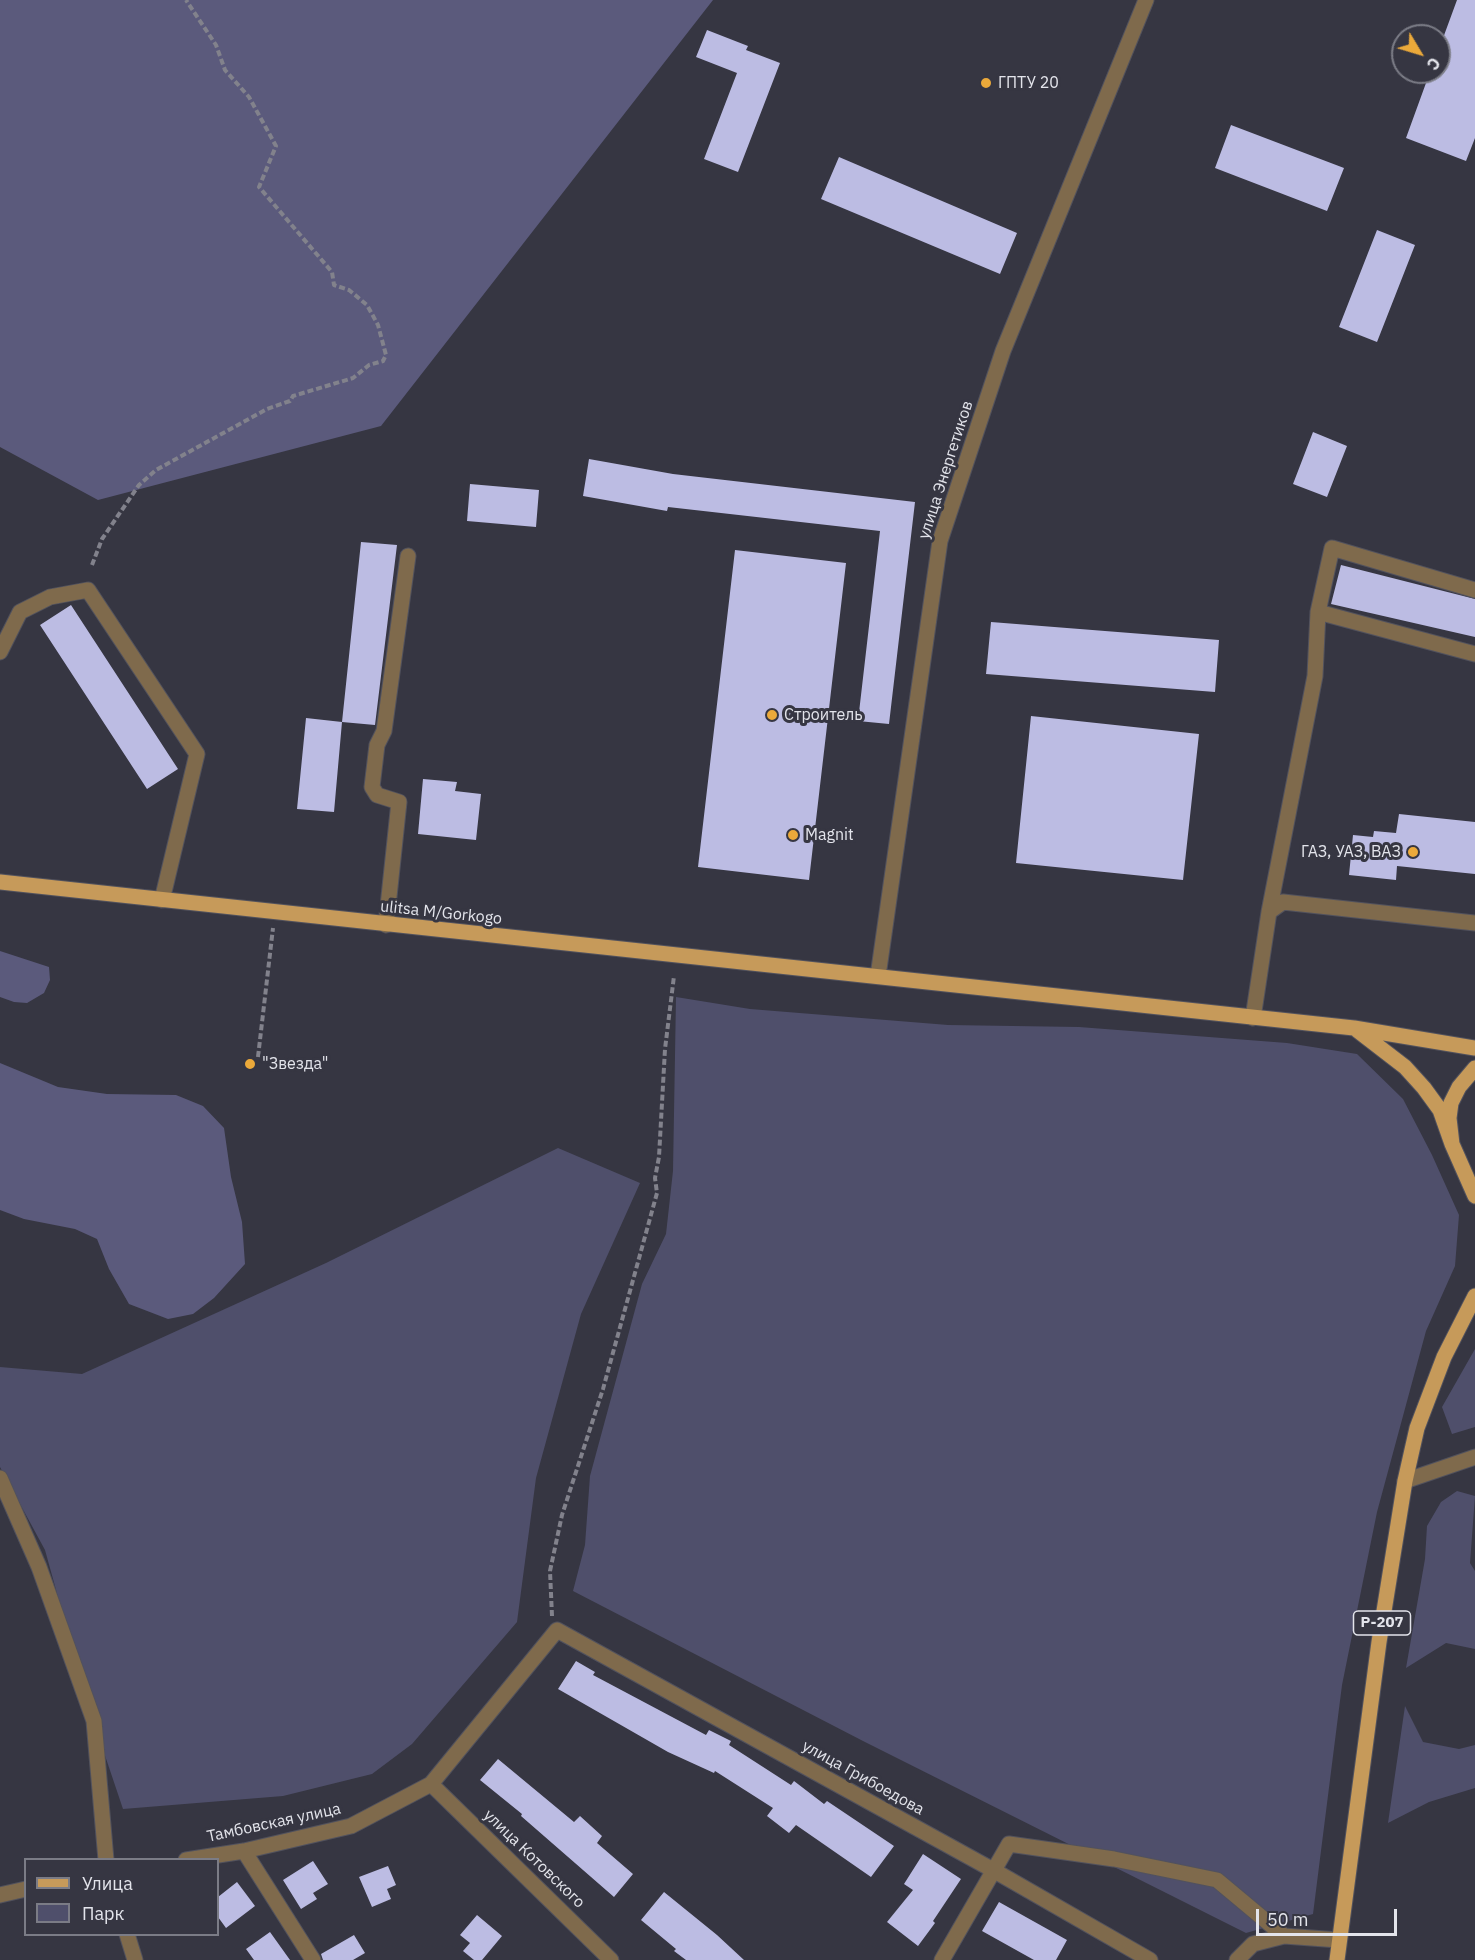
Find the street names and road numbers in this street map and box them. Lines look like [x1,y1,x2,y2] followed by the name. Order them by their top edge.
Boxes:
[915,398,977,542] street label: улица Энергетиков
[379,897,503,929] street label: ulitsa M/Gorkogo
[1354,1611,1410,1635] road number: Р-207
[799,1737,927,1819] street label: улица Грибоедова
[205,1799,343,1847] street label: Тамбовская улица
[479,1806,589,1912] street label: улица Котовского

